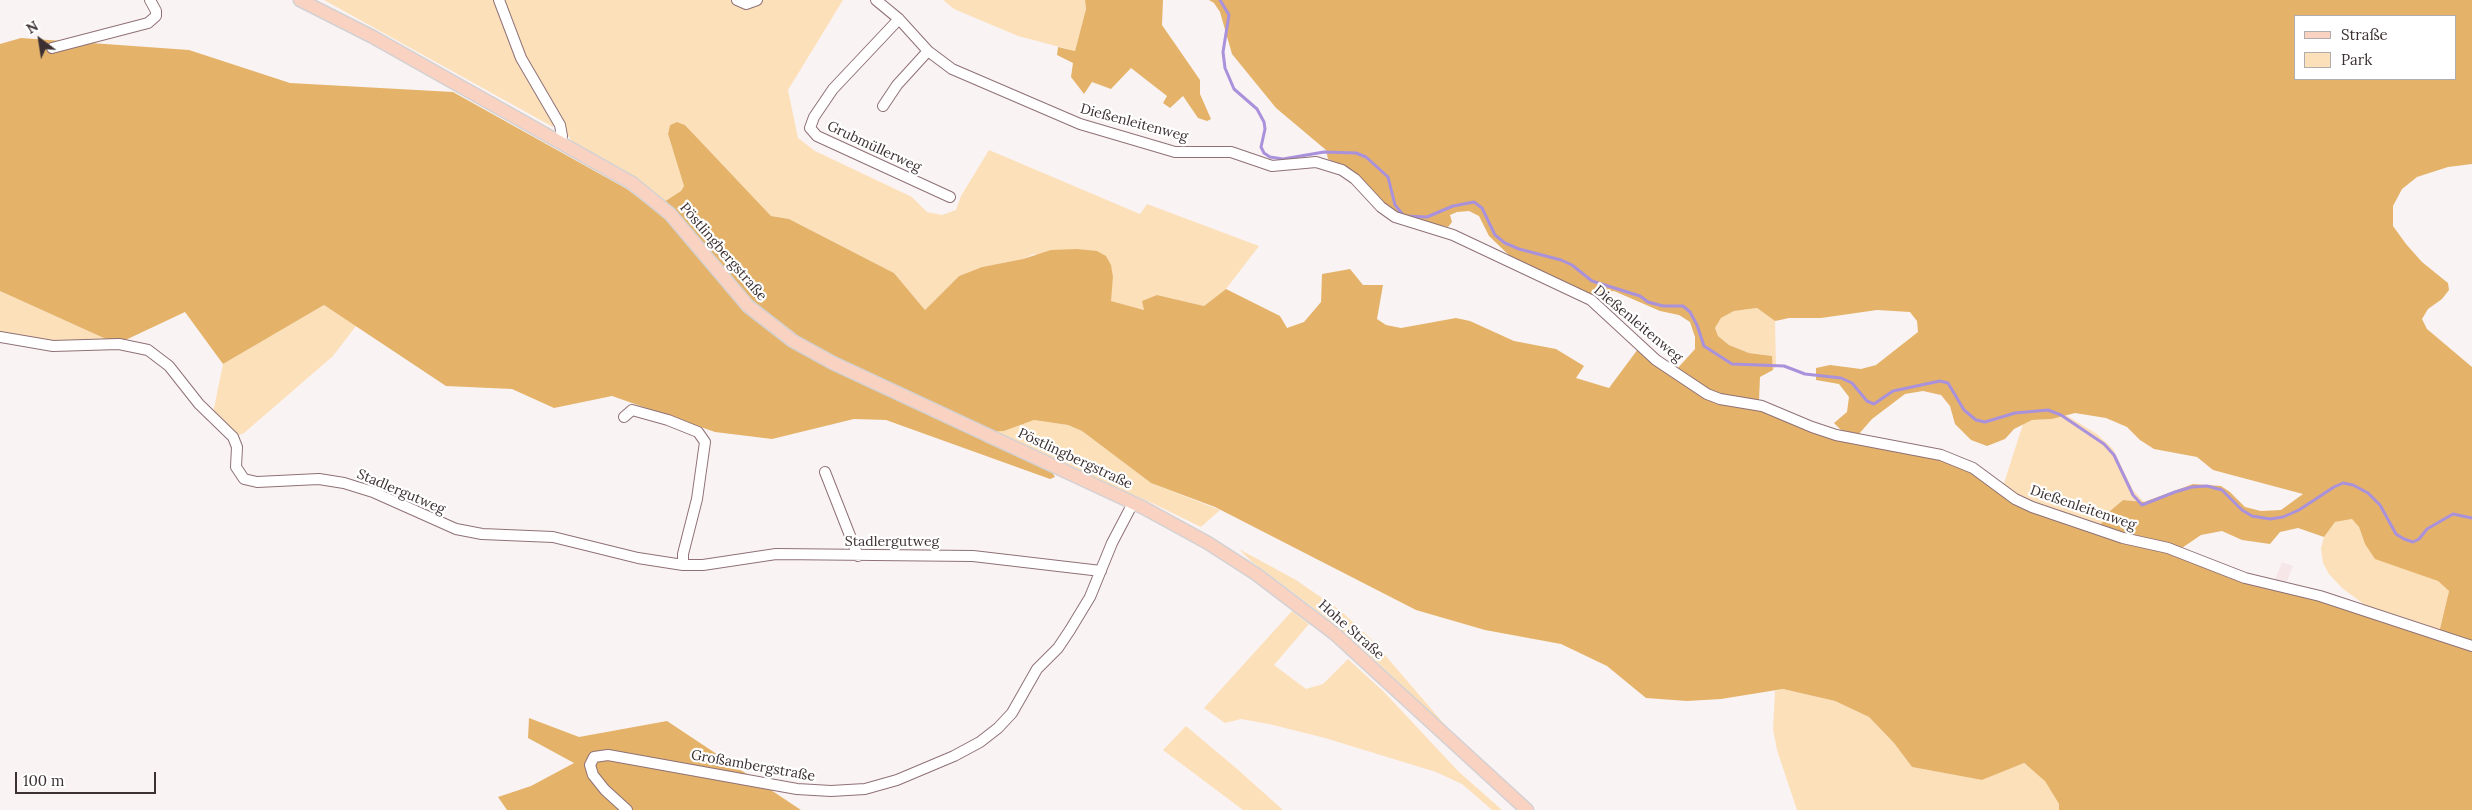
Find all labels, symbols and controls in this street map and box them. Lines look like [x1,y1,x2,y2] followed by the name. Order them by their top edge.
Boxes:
[15,15,65,65] north arrow
[2294,15,2457,80] legend
[23,17,42,38] text: N
[2341,25,2388,44] text: Straße
[2341,50,2372,69] text: Park
[1078,101,1190,145] street label: Dießenleitenweg
[824,118,924,176] street label: Grubmüllerweg
[676,200,770,304] street label: Pöstlingbergstraße
[1590,282,1686,366] street label: Dießenleitenweg
[1015,425,1135,493] street label: Pöstlingbergstraße
[354,466,448,518] street label: Stadlergutweg
[2028,482,2138,534] street label: Dießenleitenweg
[845,534,939,550] street label: Stadlergutweg
[1315,597,1387,663] street label: Hohe Straße
[690,747,816,785] street label: Großambergstraße
[18,762,159,794] scale bar
[23,771,64,790] text: 100 m

